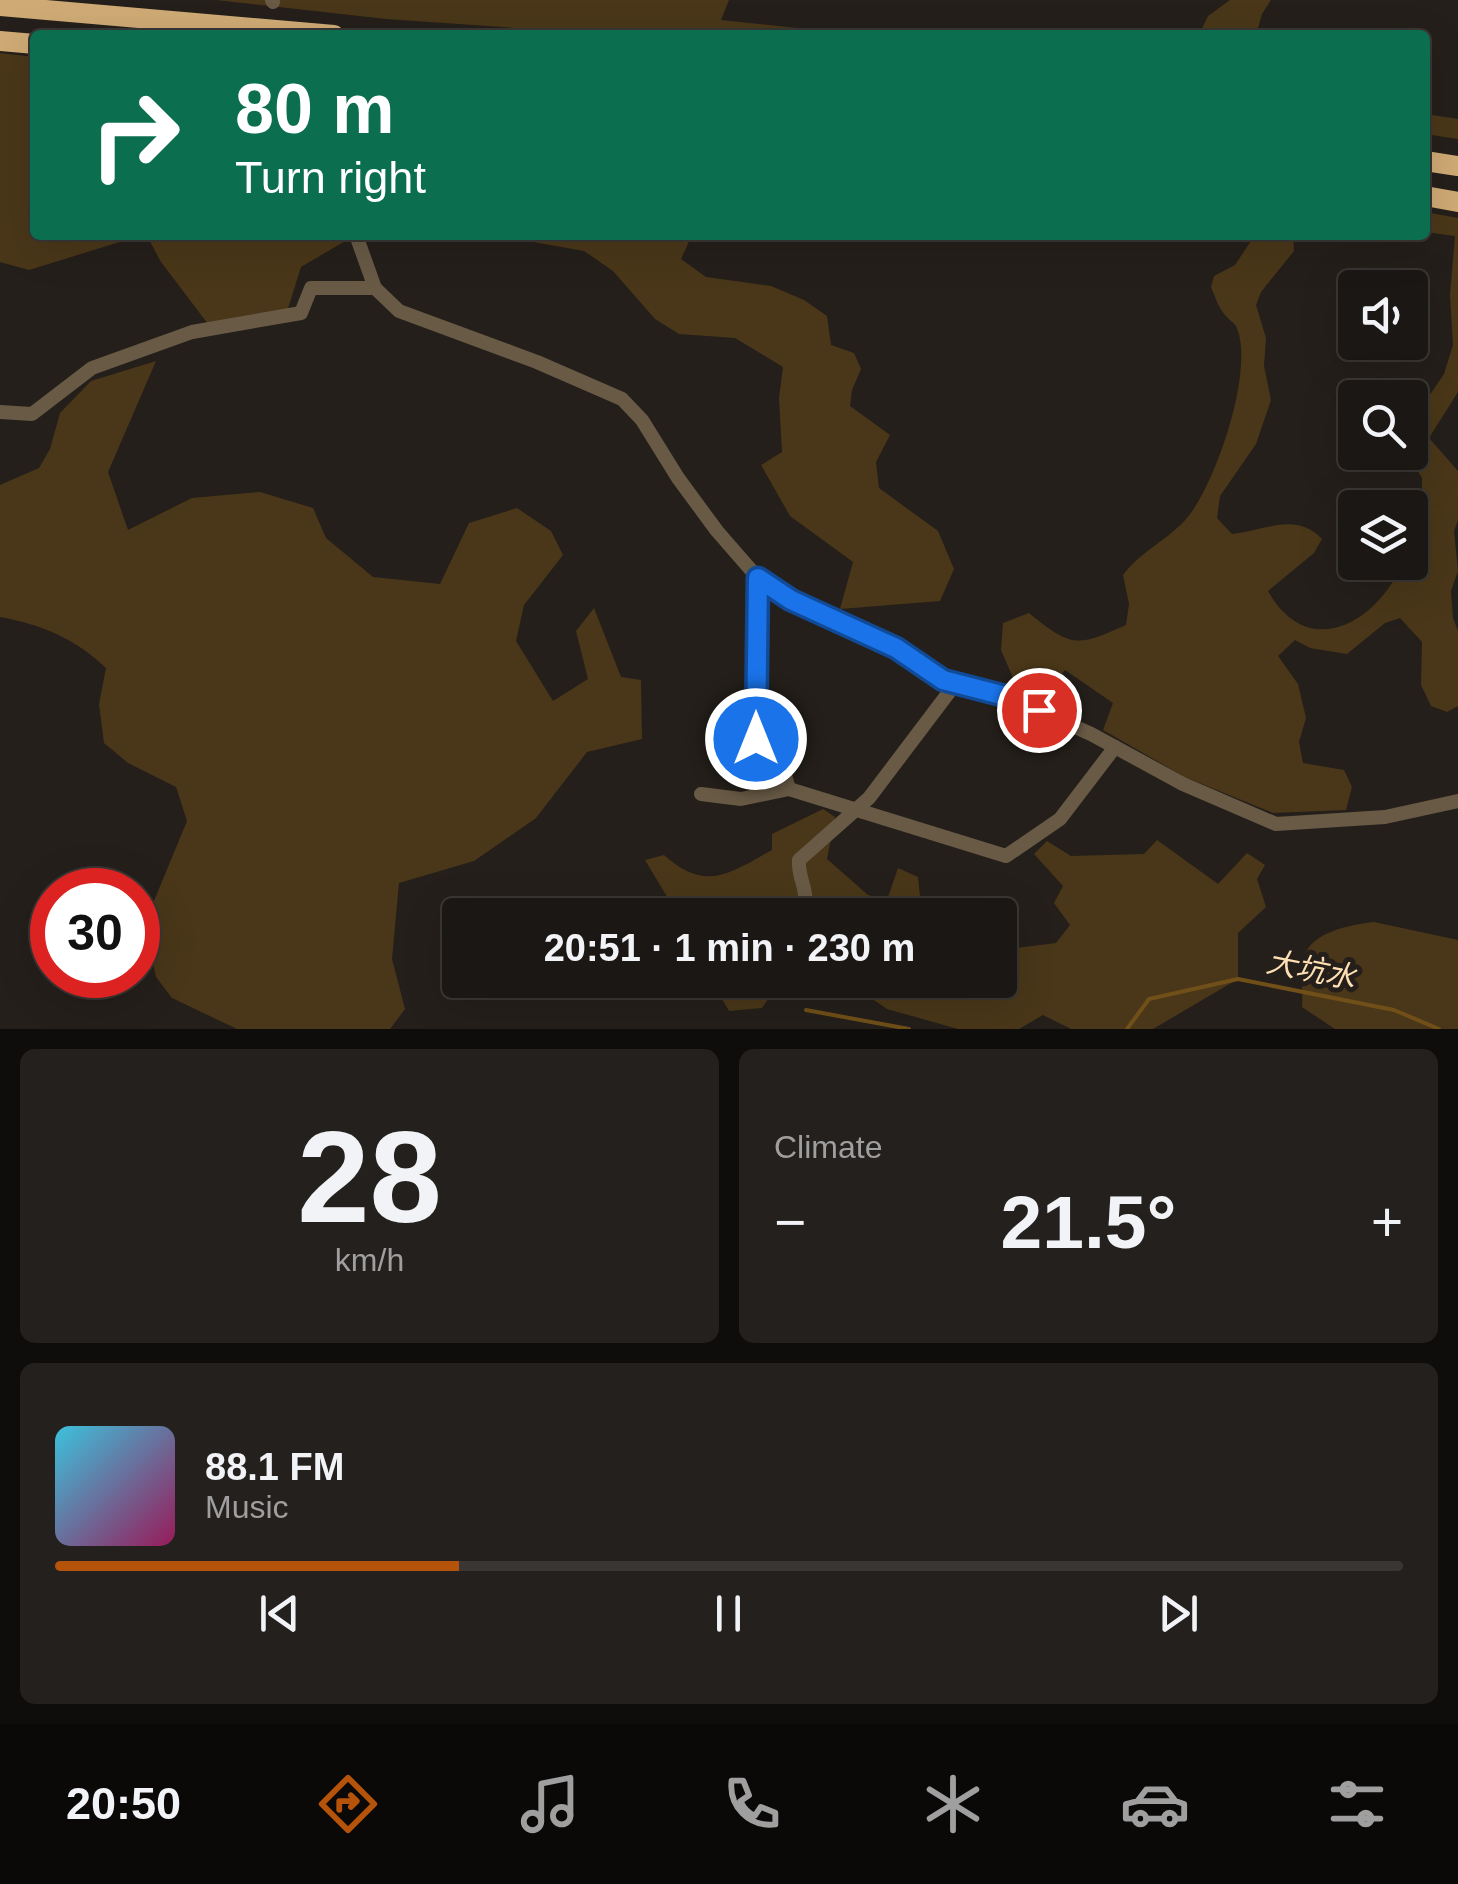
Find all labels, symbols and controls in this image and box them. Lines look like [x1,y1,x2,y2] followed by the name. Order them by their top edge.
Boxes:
[70,70,200,200] icon: right
[235,70,395,148] text: 80 m
[235,152,426,203] text: Turn right
[1338,270,1428,580] map controls
[1338,270,1428,360] button: sound
[1338,380,1428,470] button: search
[1338,490,1428,580] button: layers
[997,668,1082,753] pin
[1012,683,1067,738] icon: arrive
[704,687,808,791] position arrow
[30,868,160,998] speed limit sign: 30
[544,927,915,969] text: 20:51 · 1 min · 230 m
[1264,945,1360,995] water label: 大坑水
[297,1104,442,1250] text: 28
[774,1129,882,1165] text: Climate
[1001,1180,1176,1264] text: 21.5°
[774,1191,806,1253] text: −
[1371,1191,1403,1253] text: +
[335,1242,404,1278] text: km/h
[205,1446,344,1488] text: 88.1 FM
[205,1489,289,1525] text: Music
[252,1586,307,1641] icon: previous
[701,1586,756,1641] icon: pause
[1151,1586,1206,1641] icon: next
[313,1769,383,1839] icon: directions
[515,1769,585,1839] icon: music
[717,1769,787,1839] icon: phone
[918,1769,988,1839] icon: climate
[1120,1769,1190,1839] icon: car
[1322,1769,1392,1839] icon: filters
[66,1778,181,1829] text: 20:50

